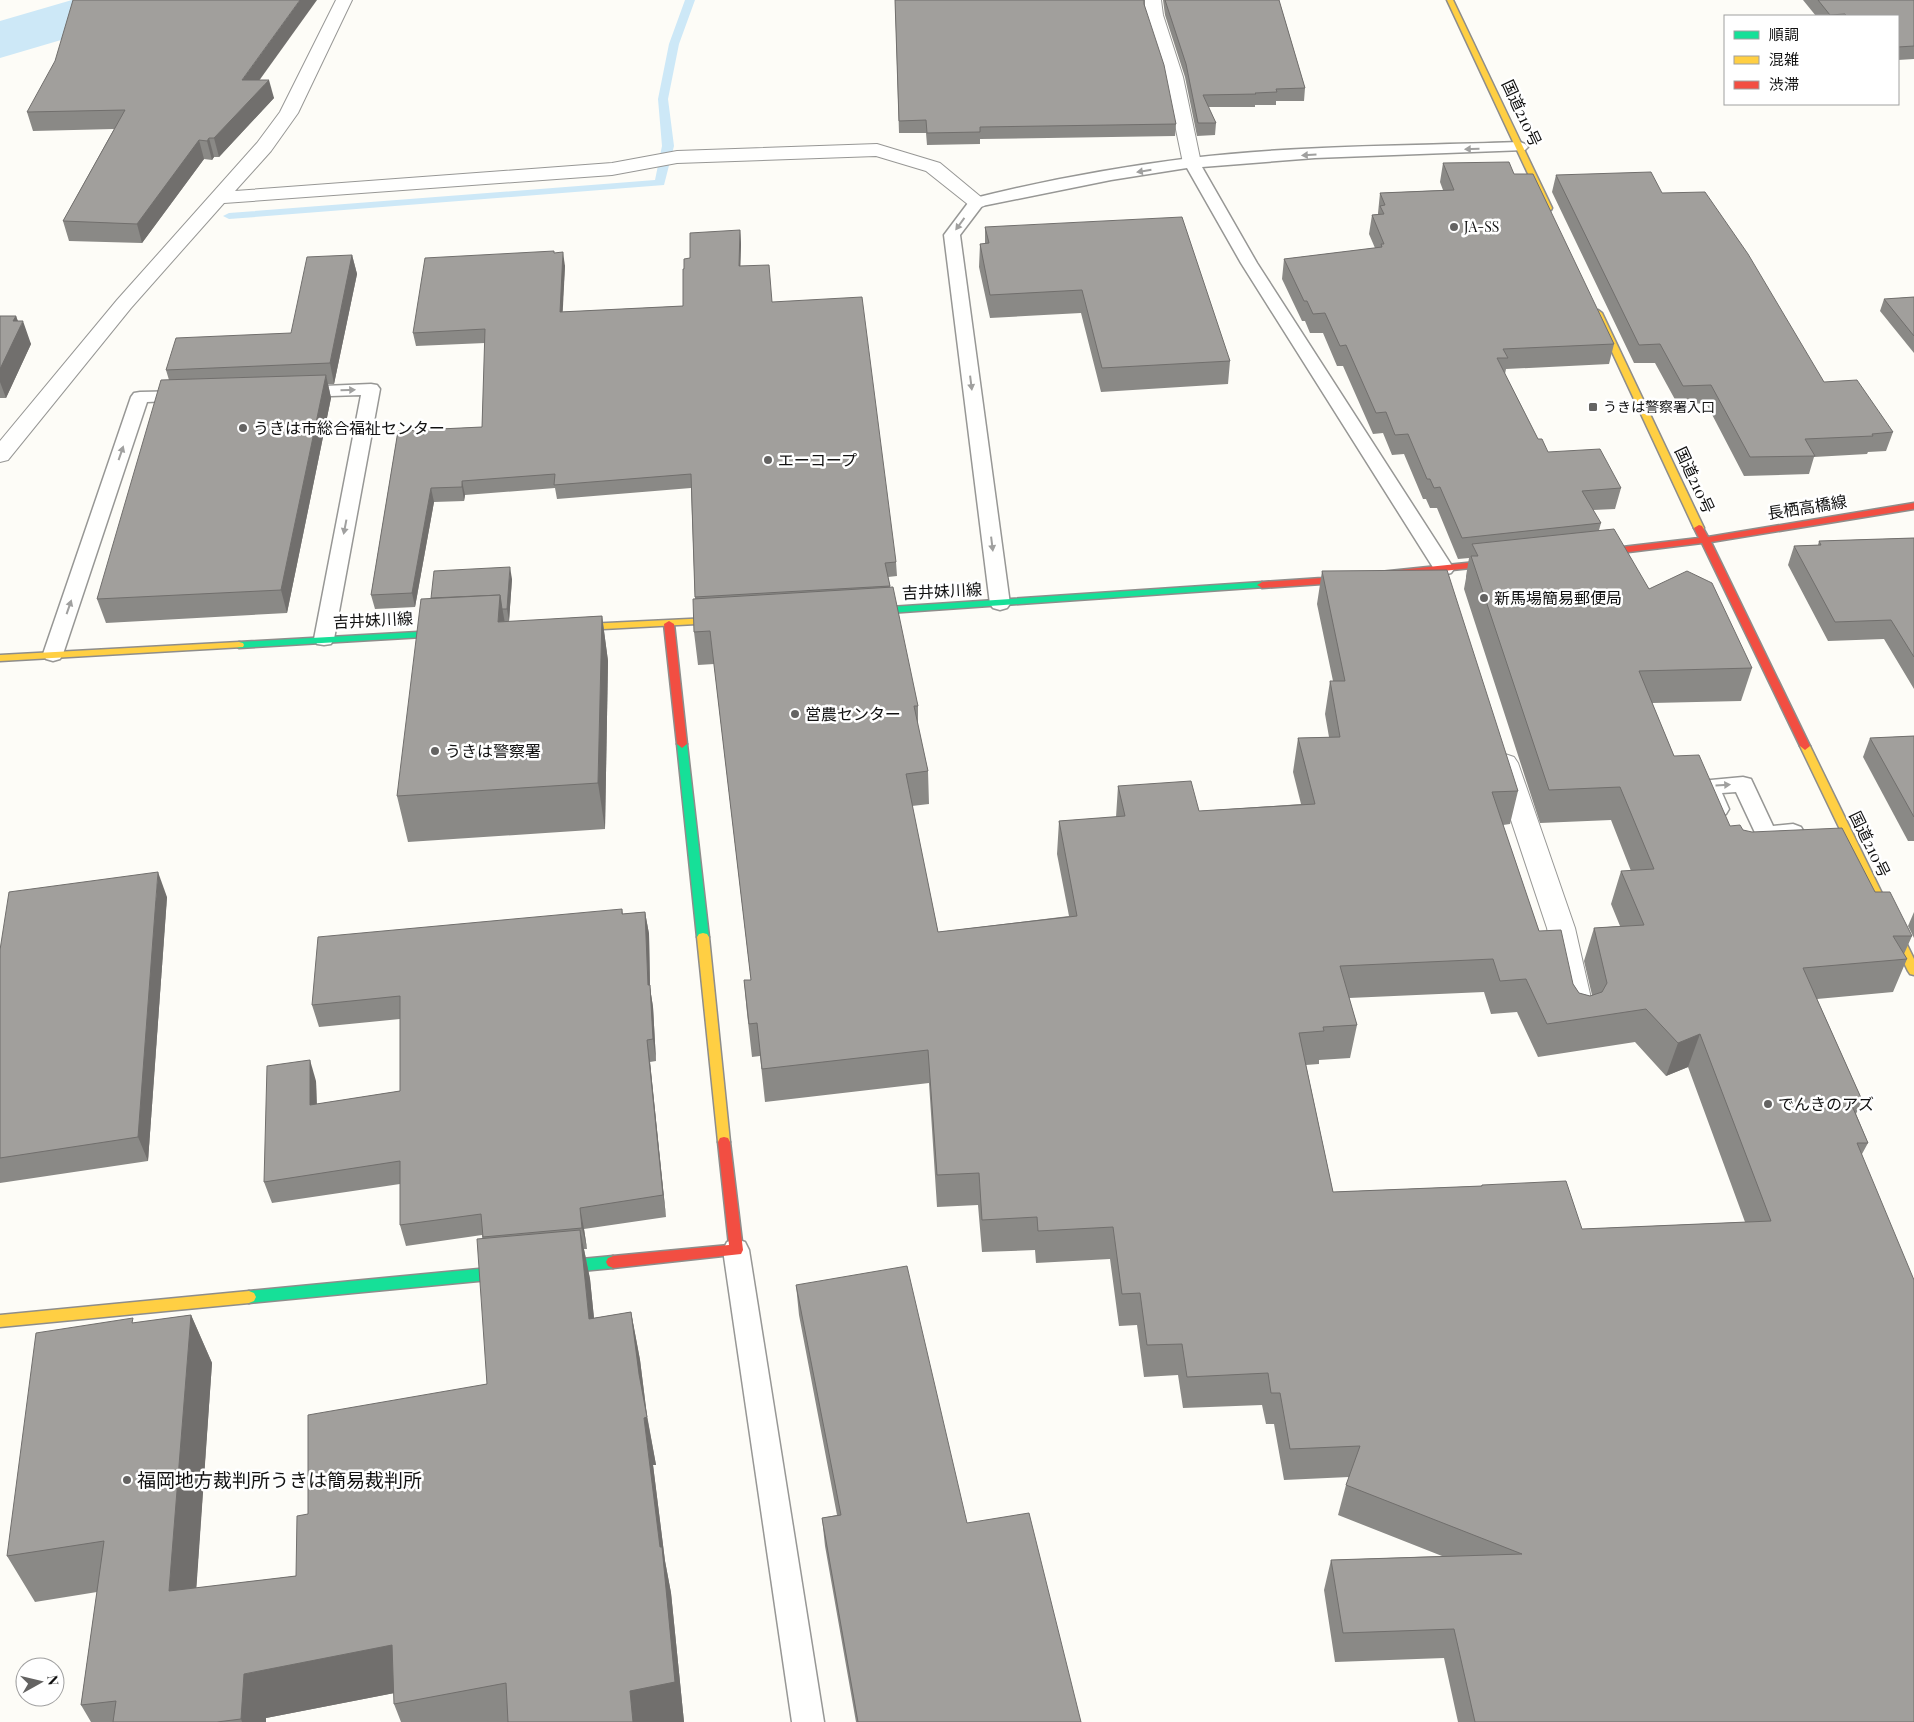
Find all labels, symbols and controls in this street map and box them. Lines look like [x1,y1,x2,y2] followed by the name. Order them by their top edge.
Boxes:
[1724,15,1899,105] legend
[1769,24,1799,44] text: 順調
[1769,49,1799,69] text: 混雑
[1769,74,1799,94] text: 渋滞
[1498,76,1547,149] street label: 国道210号
[1463,145,1479,153] one-way arrow
[1301,151,1317,159] one-way arrow
[1135,167,1151,175] one-way arrow
[955,217,965,231] one-way arrow
[1463,217,1499,236] place label: JA-SS
[1448,221,1460,233] marker: JA-SS
[967,375,975,391] one-way arrow
[340,386,356,394] one-way arrow
[1603,397,1715,416] place label: うきは警察署入口
[1587,401,1599,413] marker: うきは警察署入口
[253,417,445,438] place label: うきは市総合福祉センター
[237,422,249,434] marker: うきは市総合福祉センター
[1671,443,1720,516] street label: 国道210号
[118,446,125,461] one-way arrow
[778,449,857,470] place label: エーコープ
[762,454,774,466] marker: エーコープ
[1766,490,1848,523] street label: 長栖高橋線
[341,519,349,534] one-way arrow
[988,536,996,552] one-way arrow
[901,578,982,603] street label: 吉井妹川線
[1494,587,1622,608] place label: 新馬場簡易郵便局
[1478,592,1490,604] marker: 新馬場簡易郵便局
[66,600,73,615] one-way arrow
[332,607,413,632] street label: 吉井妹川線
[805,703,901,724] place label: 営農センター
[789,708,801,720] marker: 営農センター
[445,740,541,761] place label: うきは警察署
[429,745,441,757] marker: うきは警察署
[1715,781,1731,789] one-way arrow
[1845,807,1895,880] street label: 国道210号
[1778,1093,1874,1114] place label: でんきのアズ
[1762,1098,1774,1110] marker: でんきのアズ
[137,1466,422,1492] place label: 福岡地方裁判所うきは簡易裁判所
[121,1474,133,1486] marker: 福岡地方裁判所うきは簡易裁判所
[15,1657,65,1707] north arrow
[43,1674,63,1686] text: N

